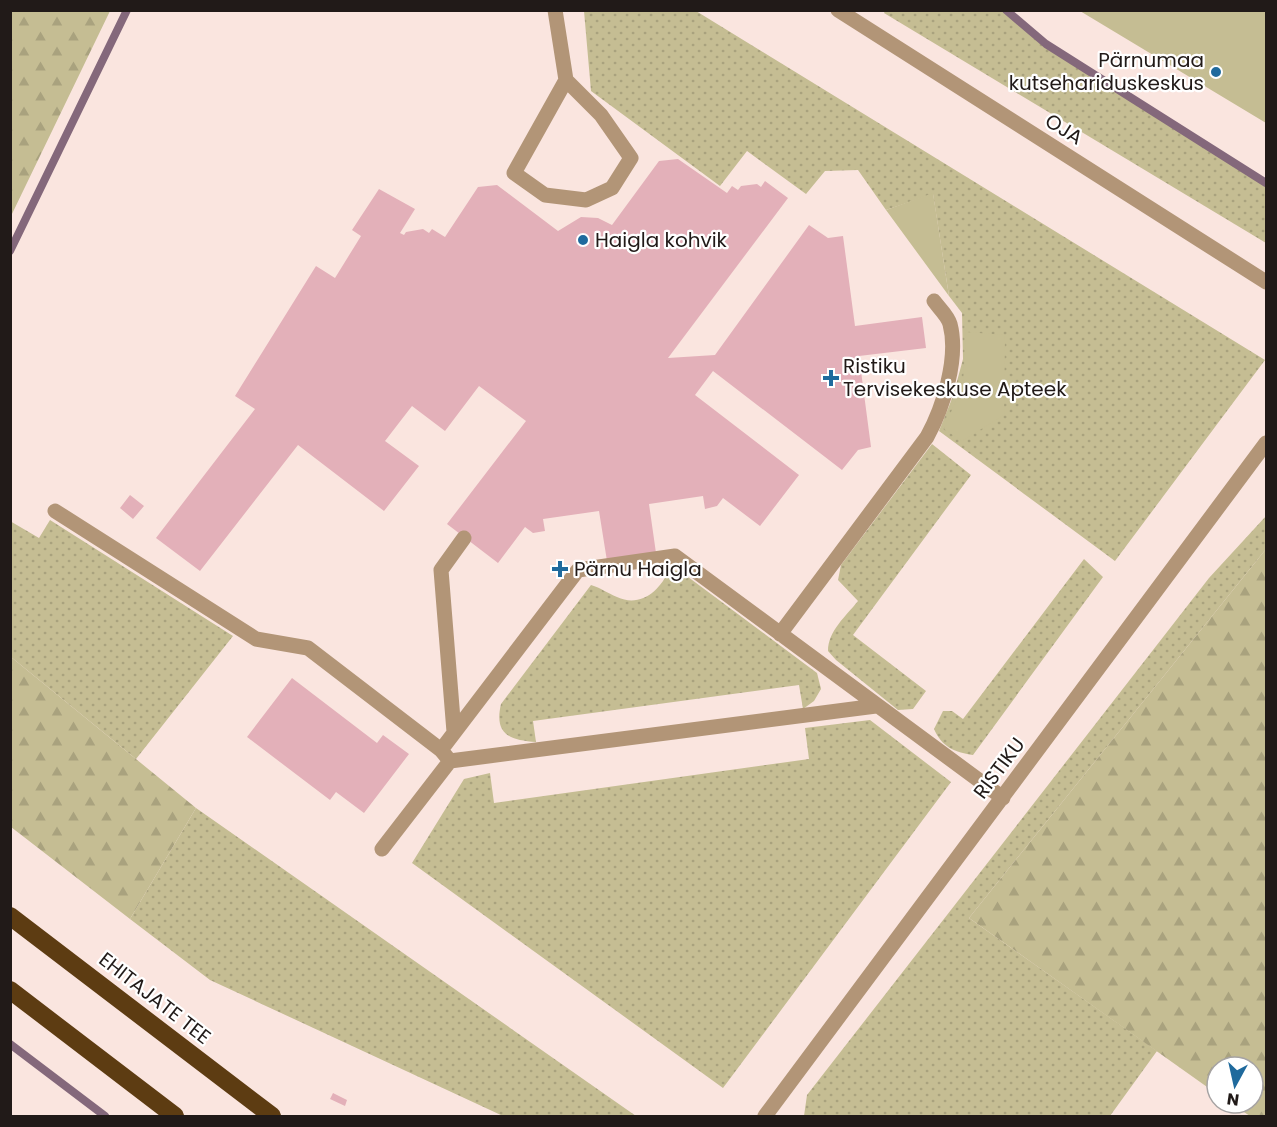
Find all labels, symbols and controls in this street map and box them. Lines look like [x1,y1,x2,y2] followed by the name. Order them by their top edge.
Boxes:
[1009,46,1204,97] place label: Pärnumaa kutsehariduskeskus
[1209,65,1223,79] marker: Pärnumaa kutsehariduskeskus
[1040,107,1088,151] street label: OJA
[595,226,728,254] place label: Haigla kohvik
[576,233,590,247] marker: Haigla kohvik
[843,352,1067,403] place label: Ristiku Tervisekeskuse Apteek
[824,371,838,385] marker: Ristiku Tervisekeskuse Apteek
[574,555,702,583] place label: Pärnu Haigla
[551,560,569,578] marker: Pärnu Haigla
[967,732,1031,804] street label: RISTIKU
[93,945,217,1051] street label: EHITAJATE TEE
[1205,1055,1265,1115] north arrow
[1225,1087,1241,1112] text: N

